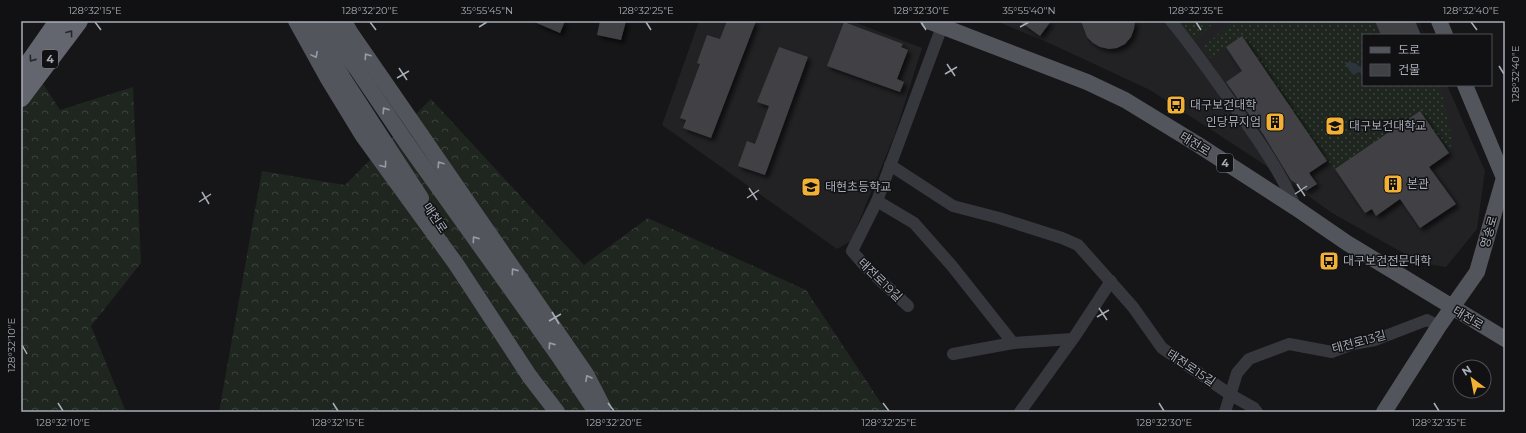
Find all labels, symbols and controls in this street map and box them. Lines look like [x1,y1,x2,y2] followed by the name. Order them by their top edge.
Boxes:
[68,4,122,17] text: 128°32'15"E
[342,4,398,17] text: 128°32'20"E
[461,4,513,17] text: 35°55'45"N
[618,4,674,17] text: 128°32'25"E
[893,4,949,17] text: 128°32'30"E
[1002,4,1056,17] text: 35°55'40"N
[1168,4,1224,17] text: 128°32'35"E
[1443,4,1500,17] text: 128°32'40"E
[65,31,72,38] one-way arrow
[1362,34,1492,86] legend
[1398,42,1420,57] text: 도로
[1509,45,1522,102] text: 128°32'40"E
[42,50,58,68] road number: 4
[310,51,317,58] one-way arrow
[365,54,372,61] one-way arrow
[29,55,37,62] one-way arrow
[1398,62,1420,77] text: 건물
[1165,94,1187,116] bus stop icon: 대구보건대학
[1190,97,1256,112] place label: 대구보건대학
[382,107,389,114] one-way arrow
[1264,111,1286,133] building icon: 인당뮤지엄
[1206,114,1261,129] place label: 인당뮤지엄
[1324,115,1346,137] school or university icon: 대구보건대학교
[1349,118,1426,133] place label: 대구보건대학교
[1177,128,1213,159] street label: 태전로
[1217,154,1233,172] road number: 4
[379,161,387,168] one-way arrow
[438,161,445,168] one-way arrow
[1382,173,1404,195] building icon: 본관
[800,176,822,198] school or university icon: 태현초등학교
[1407,176,1429,191] place label: 본관
[825,179,891,194] place label: 태현초등학교
[420,200,451,236] street label: 매천로
[1477,214,1500,250] street label: 영송로
[472,236,480,243] one-way arrow
[1318,250,1340,272] bus stop icon: 대구보건전문대학
[1343,253,1431,268] place label: 대구보건전문대학
[855,255,906,304] street label: 태전로19길
[512,268,519,275] one-way arrow
[1450,303,1486,333] street label: 태전로
[5,317,18,372] text: 128°32'10"E
[1330,327,1388,356] street label: 태전로13길
[548,342,556,349] one-way arrow
[1164,346,1218,389] street label: 태전로15길
[1452,359,1492,399] north arrow
[1459,362,1474,379] text: N
[585,374,592,382] one-way arrow
[36,416,91,429] text: 128°32'10"E
[311,416,365,429] text: 128°32'15"E
[586,416,642,429] text: 128°32'20"E
[861,416,917,429] text: 128°32'25"E
[1136,416,1192,429] text: 128°32'30"E
[1411,416,1467,429] text: 128°32'35"E

